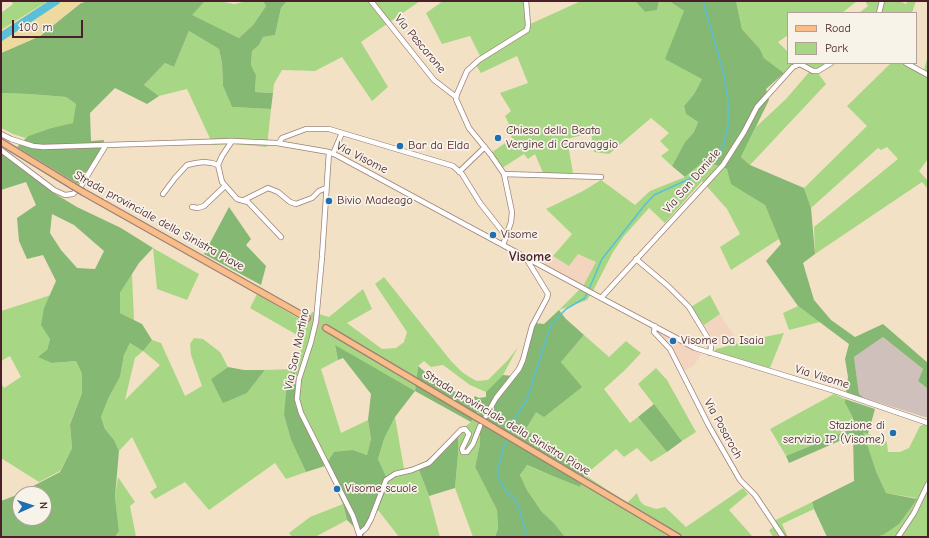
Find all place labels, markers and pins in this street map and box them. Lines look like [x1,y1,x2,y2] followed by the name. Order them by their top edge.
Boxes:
[506,124,618,152] place label: Chiesa della Beata Vergine di Caravaggio
[493,133,503,143] marker: Chiesa della Beata Vergine di Caravaggio
[408,139,469,153] place label: Bar da Elda
[395,141,405,151] marker: Bar da Elda
[337,194,413,208] place label: Bivio Madeago
[324,196,334,206] marker: Bivio Madeago
[501,228,537,242] place label: Visome
[488,230,498,240] marker: Visome
[681,334,764,348] place label: Visome Da Isaia
[668,336,678,346] marker: Visome Da Isaia
[783,419,885,447] place label: Stazione di servizio IP (Visome)
[888,428,898,438] marker: Stazione di servizio IP (Visome)
[345,482,417,496] place label: Visome scuole
[332,484,342,494] marker: Visome scuole

